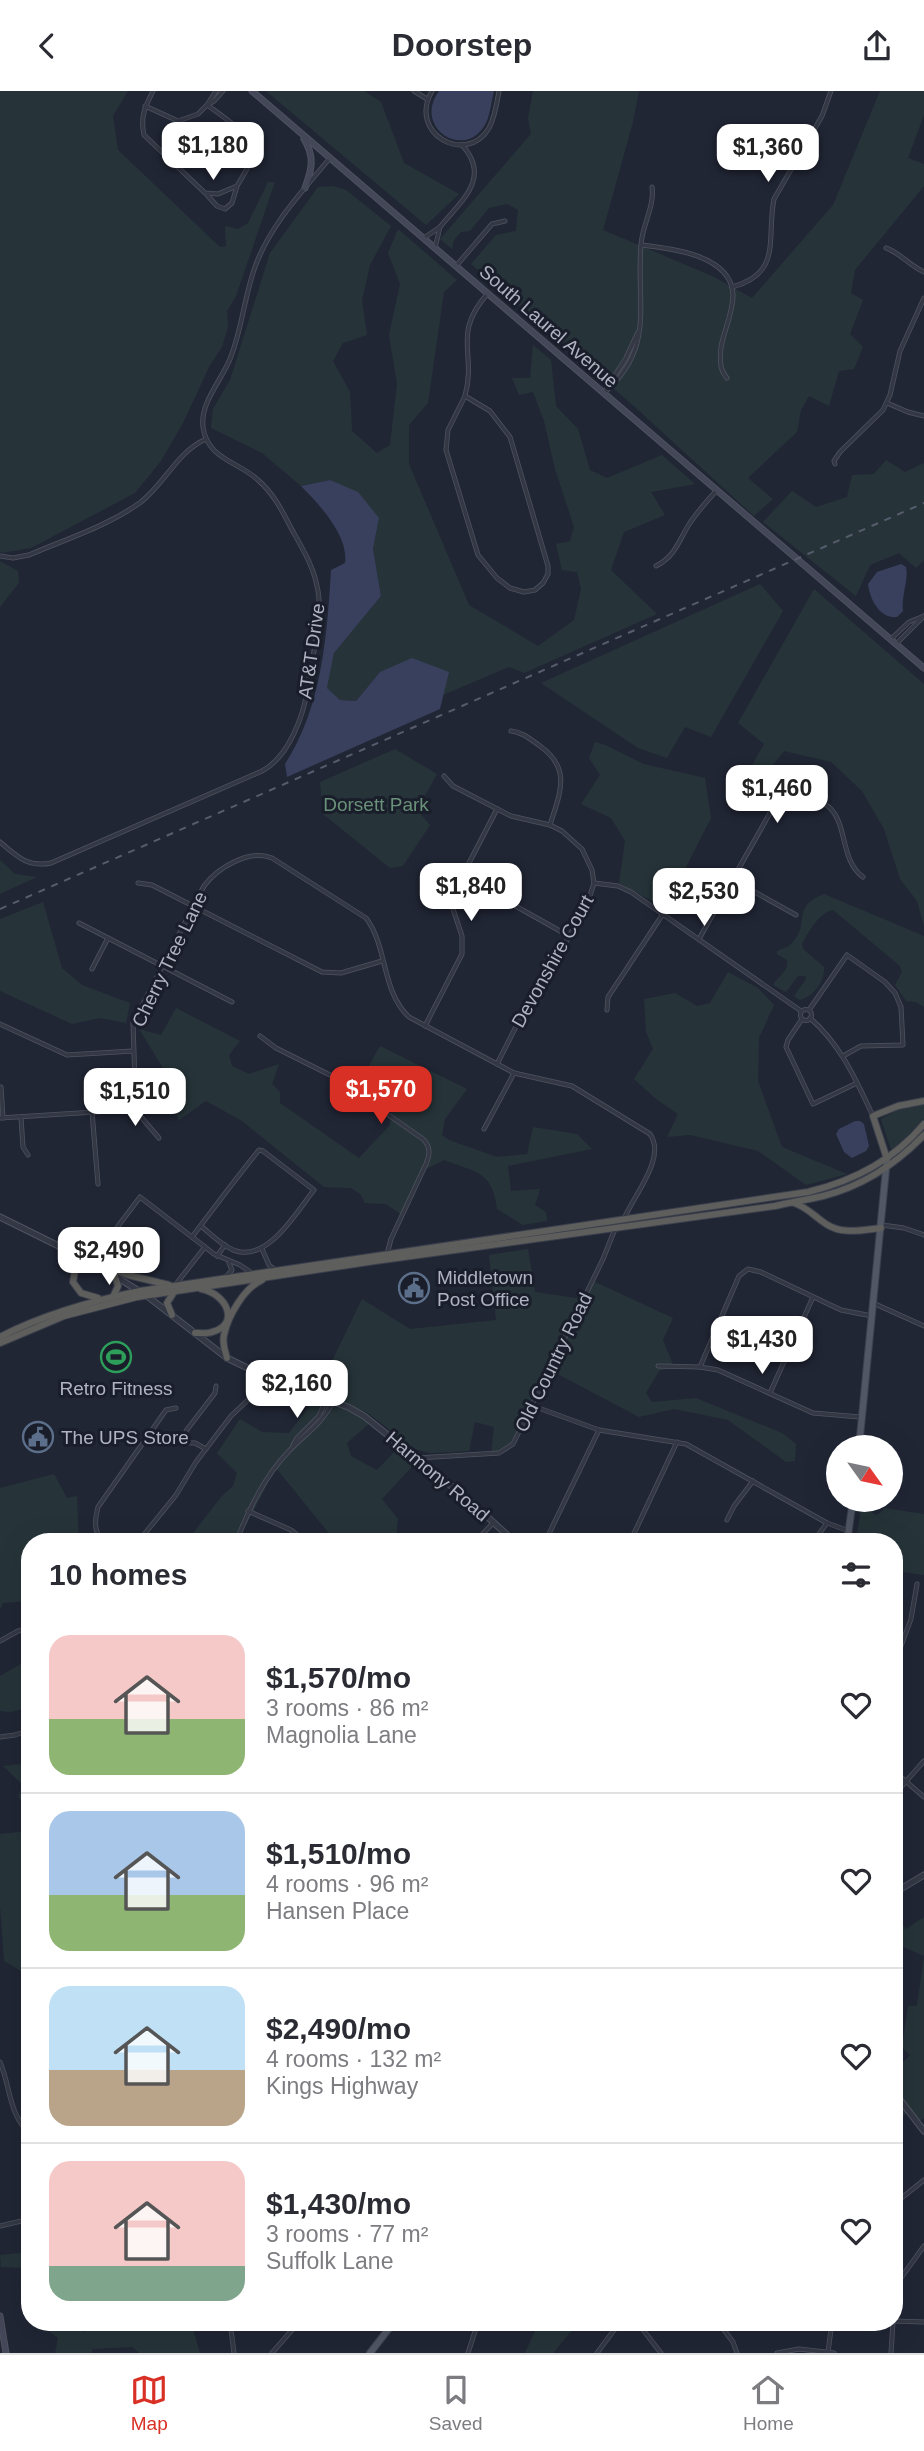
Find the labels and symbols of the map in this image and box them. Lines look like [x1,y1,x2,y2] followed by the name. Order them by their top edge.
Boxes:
[156,123,270,182] pin: $1,180
[711,125,825,184] pin: $1,360
[475,261,622,392] street label: South Laurel Avenue
[294,602,329,700] street label: AT&T Drive
[720,765,834,825] pin: $1,460
[323,794,429,815] park label: Dorsett Park
[414,863,528,923] pin: $1,840
[647,869,761,928] pin: $2,530
[128,888,211,1030] street label: Cherry Tree Lane
[507,891,598,1031] street label: Devonshire Court
[324,1067,438,1126] pin: $1,570
[78,1069,192,1128] pin: $1,510
[52,1227,166,1287] pin: $2,490
[437,1267,533,1310] place label: Middletown Post Office
[397,1271,431,1305] public building icon: Middletown Post Office
[511,1289,596,1435] street label: Old Country Road
[705,1317,819,1376] pin: $1,430
[99,1340,133,1374] sports icon: Retro Fitness
[240,1361,354,1420] pin: $2,160
[60,1378,172,1399] place label: Retro Fitness
[21,1420,55,1454] public building icon: The UPS Store
[61,1427,189,1448] place label: The UPS Store
[382,1427,493,1525] street label: Harmony Road
[826,1435,903,1512] north arrow

